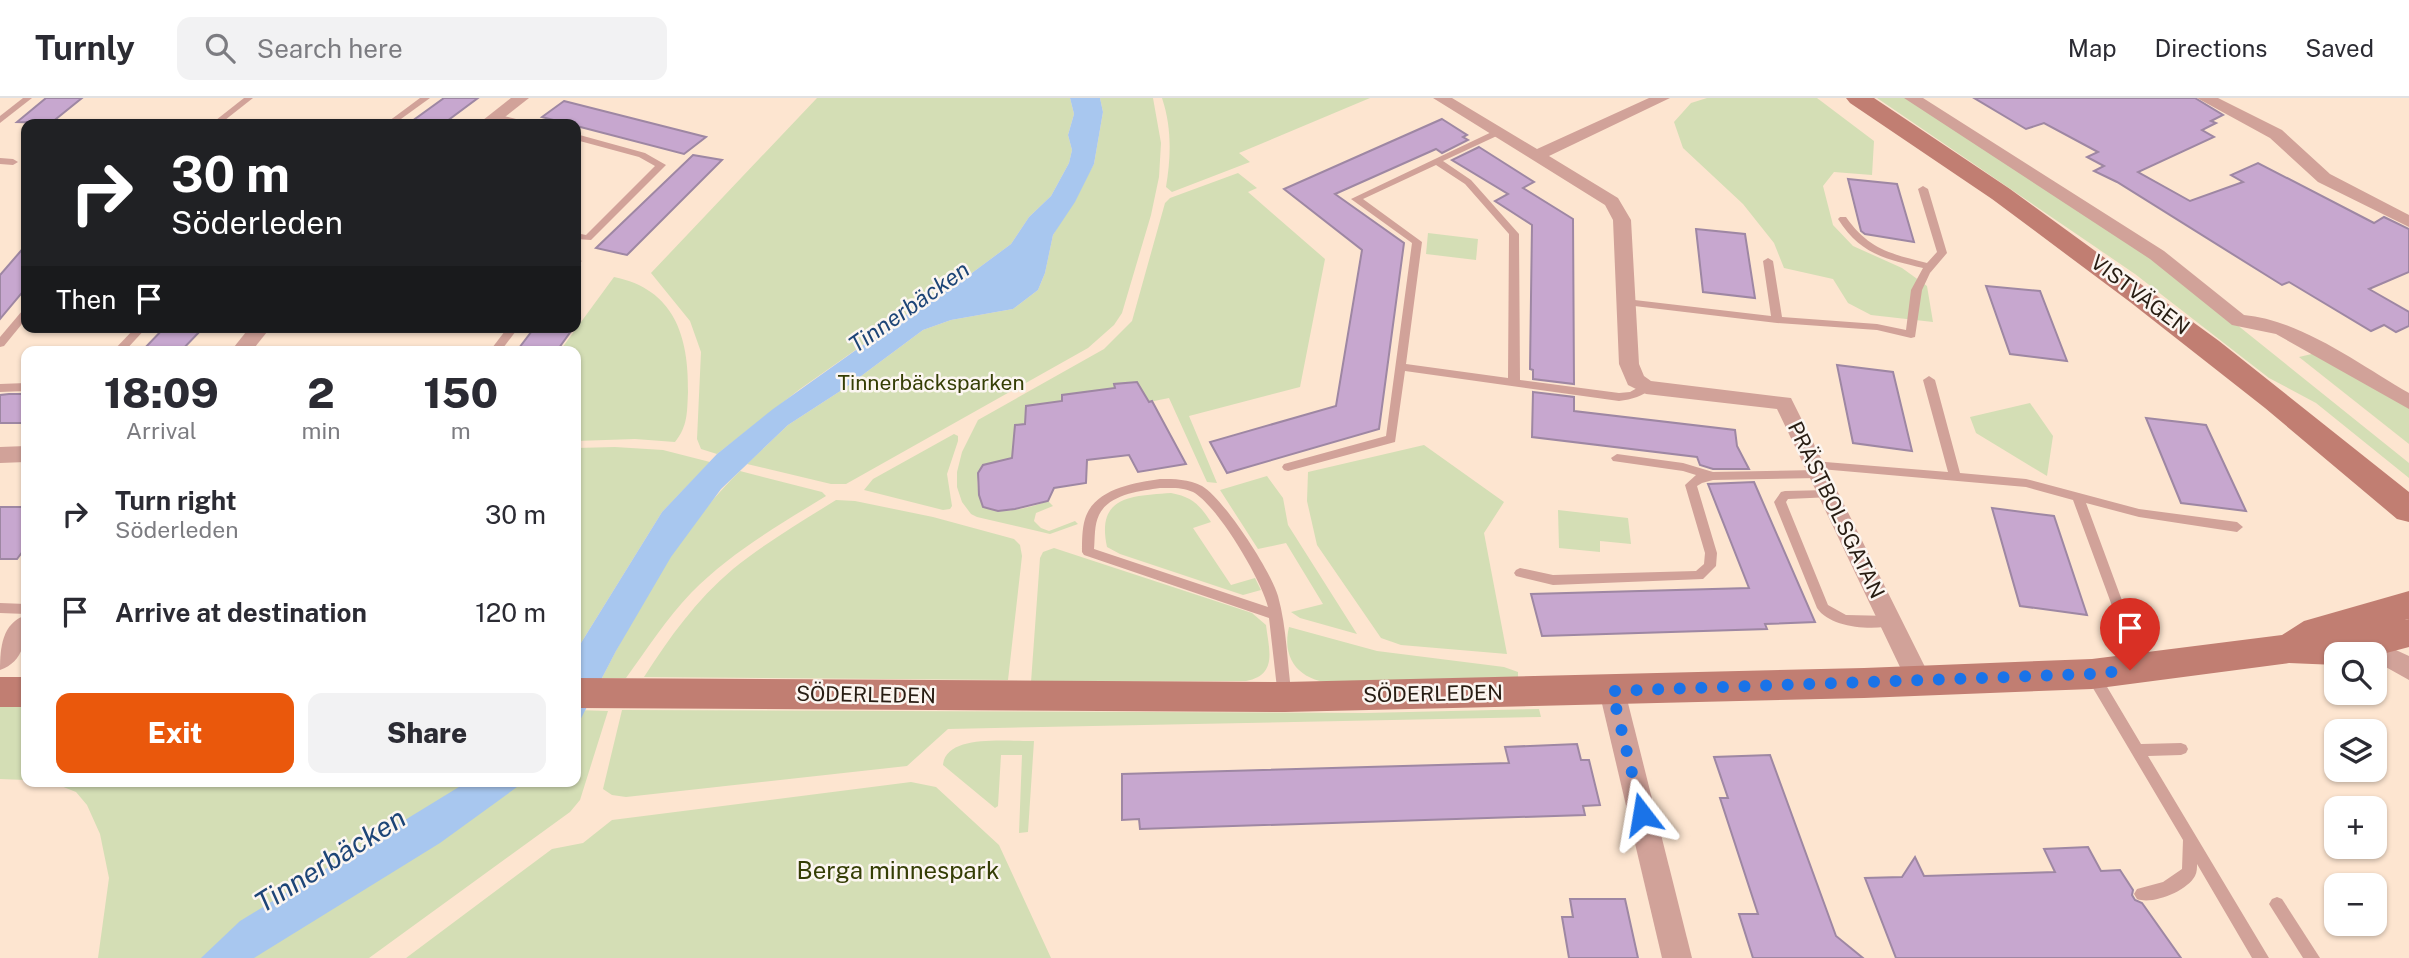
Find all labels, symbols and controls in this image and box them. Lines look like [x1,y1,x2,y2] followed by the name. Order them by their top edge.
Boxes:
[177,17,667,80] search box
[35,29,135,67] text: Turnly
[201,29,239,67] icon: search
[257,33,403,64] text: Search here
[2068,34,2117,62] text: Map
[2155,34,2267,62] text: Directions
[2305,34,2374,62] text: Saved
[171,145,290,203] text: 30 m
[56,147,147,238] icon: right
[171,204,343,241] text: Söderleden
[2086,249,2195,340] street label: VISTVÄGEN
[843,255,974,358] water label: Tinnerbäcken
[130,280,168,318] icon: arrive
[56,284,116,315] text: Then
[104,368,219,417] text: 18:09
[307,368,335,417] text: 2
[423,368,498,417] text: 150
[837,370,1025,395] park label: Tinnerbäcksparken
[126,417,197,444] text: Arrival
[302,417,341,444] text: min
[451,417,471,444] text: m
[1783,417,1890,602] street label: PRÄSTBOLSGATAN
[115,485,237,516] text: Turn right
[56,495,94,533] icon: right
[485,499,546,530] text: 30 m
[115,516,239,543] text: Söderleden
[56,593,94,631] icon: arrive
[115,597,367,628] text: Arrive at destination
[475,597,546,628] text: 120 m
[2100,598,2160,670] pin
[2111,609,2149,647] icon: arrive
[2324,642,2387,936] map controls
[2324,642,2387,705] button: search
[1363,680,1503,707] street label: SÖDERLEDEN
[796,681,936,708] street label: SÖDERLEDEN
[56,693,294,773] button: Exit
[308,693,546,773] button: Share
[2324,719,2387,782] button: layers
[1605,777,1679,851] position arrow
[2324,796,2387,859] button: +
[248,800,411,919] water label: Tinnerbäcken
[797,856,999,884] park label: Berga minnespark
[2324,873,2387,936] button: −

